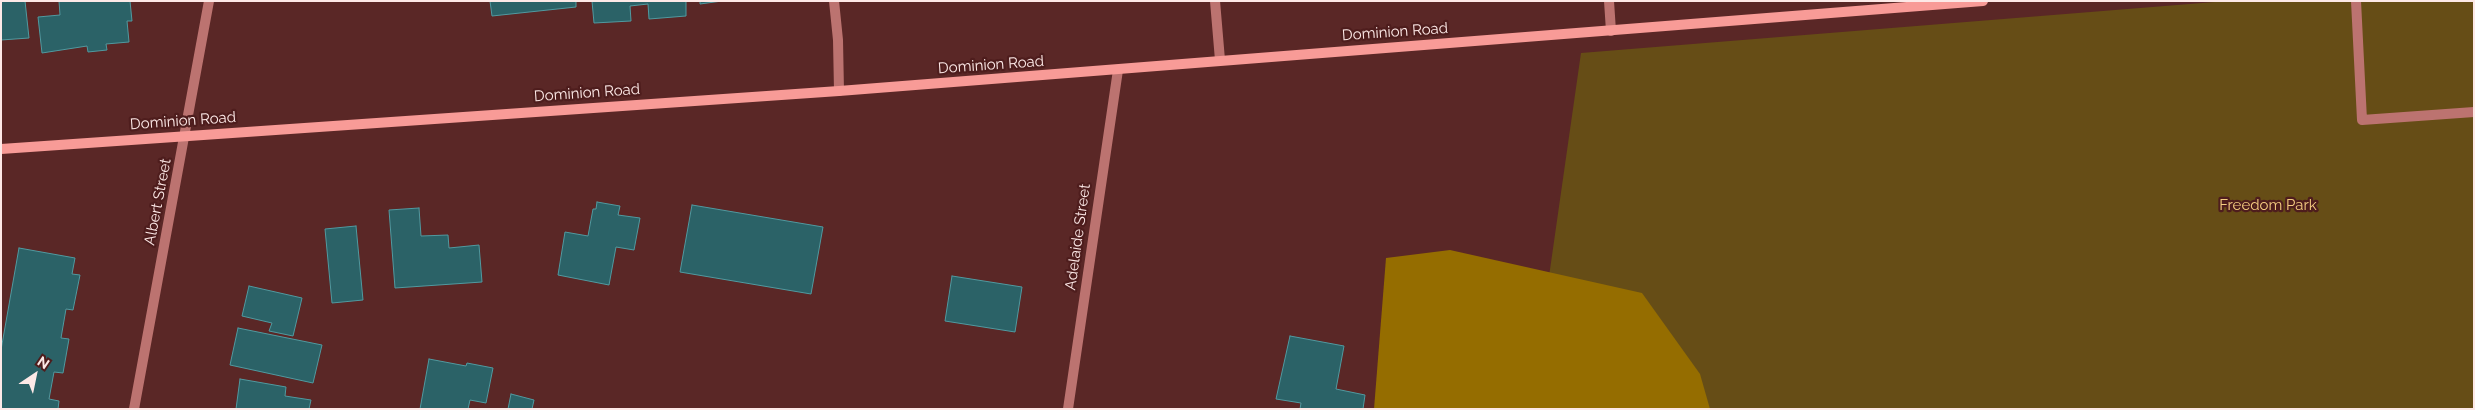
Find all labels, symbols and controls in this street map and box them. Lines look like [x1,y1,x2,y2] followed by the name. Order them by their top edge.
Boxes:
[1341,19,1449,45] street label: Dominion Road
[937,52,1045,78] street label: Dominion Road
[533,80,641,106] street label: Dominion Road
[129,108,237,134] street label: Dominion Road
[141,157,175,247] street label: Albert Street
[1062,183,1094,291] street label: Adelaide Street
[2219,196,2317,214] park label: Freedom Park
[10,350,60,400] north arrow
[34,353,52,372] text: N

